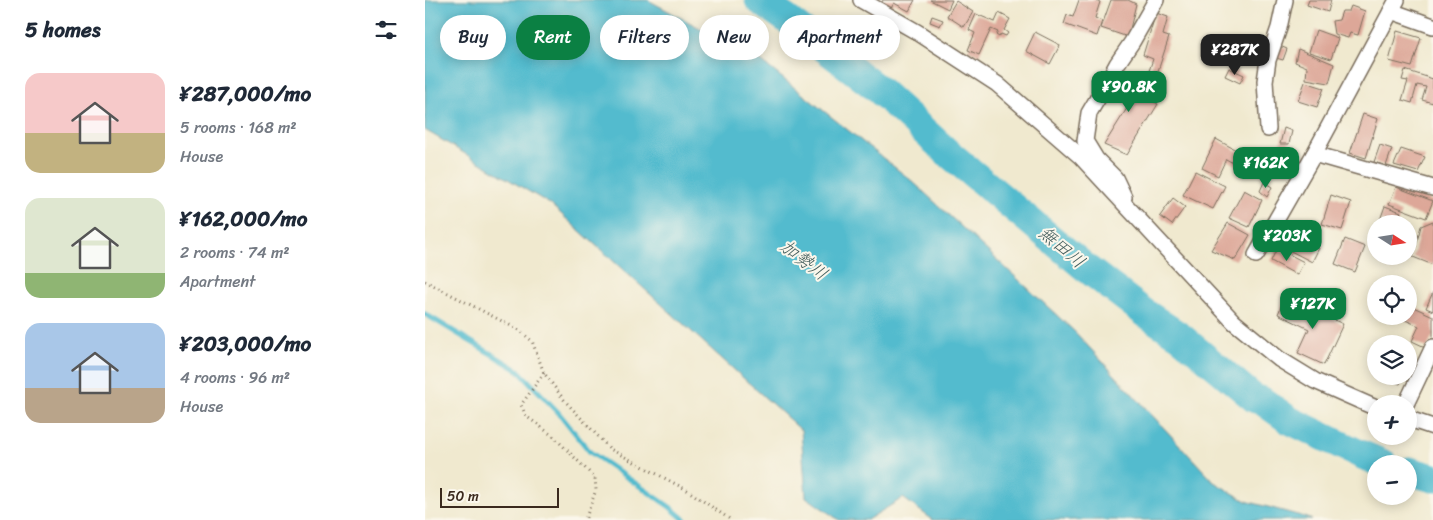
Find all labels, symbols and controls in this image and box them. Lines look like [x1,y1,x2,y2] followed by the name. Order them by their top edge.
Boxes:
[25,11,101,49] text: 5 homes
[440,15,506,60] chip: Buy
[516,15,590,60] chip: Rent
[600,15,689,60] chip: Filters
[699,15,769,60] chip: New
[779,15,900,60] chip: Apartment
[372,16,400,44] icon: filters
[1200,34,1270,76] pin: ¥287K
[1212,35,1258,64] text: ¥287K
[1088,70,1170,113] pin: ¥90.8K
[1102,72,1156,101] text: ¥90.8K
[180,75,311,113] text: ¥287,000/mo
[65,93,125,153] icon: home
[180,113,297,142] text: 5 rooms · 168 m²
[180,142,223,171] text: House
[1231,146,1301,189] pin: ¥162K
[1244,148,1288,177] text: ¥162K
[180,200,307,238] text: ¥162,000/mo
[1367,215,1417,265] north arrow
[1367,215,1417,505] map controls
[1031,217,1093,277] water label: 無田川
[65,218,125,278] icon: home
[1252,220,1322,262] pin: ¥203K
[1264,221,1310,250] text: ¥203K
[773,231,835,289] water label: 加勢川
[180,238,290,267] text: 2 rooms · 74 m²
[180,267,256,296] text: Apartment
[1367,275,1417,325] button: locate
[1278,288,1348,330] pin: ¥127K
[1291,289,1335,318] text: ¥127K
[180,325,311,363] text: ¥203,000/mo
[1367,335,1417,385] button: layers
[65,343,125,403] icon: home
[180,363,290,392] text: 4 rooms · 96 m²
[180,392,223,421] text: House
[1367,395,1417,445] button: +
[1367,455,1417,505] button: −
[447,484,479,509] text: 50 m
[440,485,559,508] scale bar

